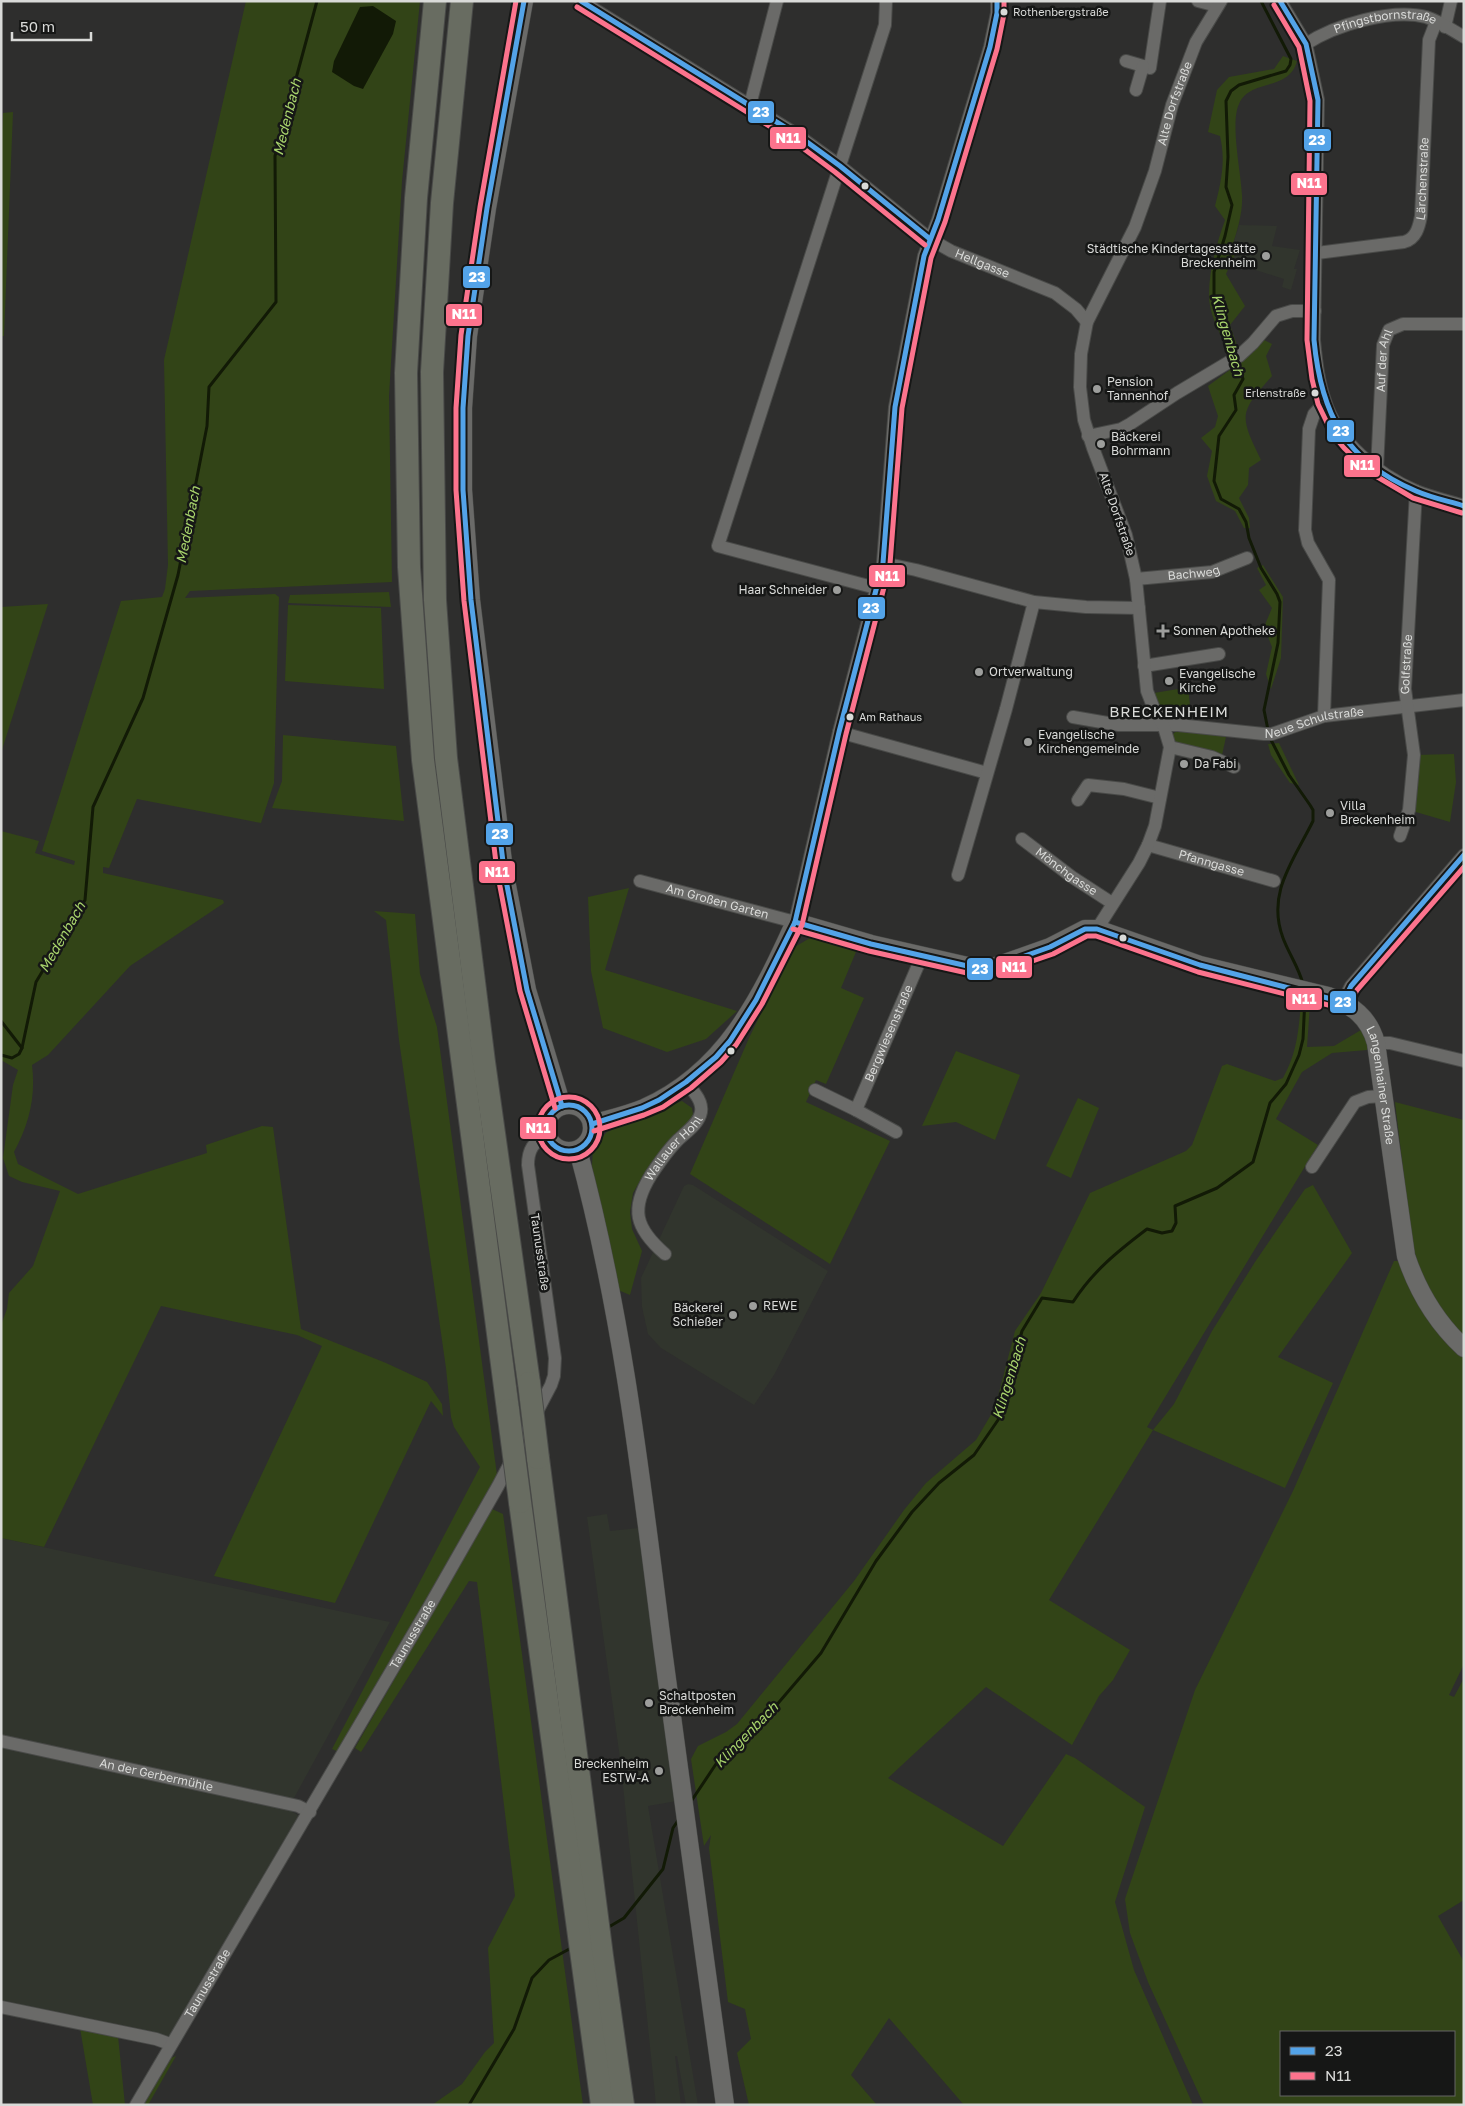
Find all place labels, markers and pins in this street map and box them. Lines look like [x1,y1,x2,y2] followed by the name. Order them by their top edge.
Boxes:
[1013,5,1109,18] place label: Rothenbergstraße
[999,7,1009,17] marker: Rothenbergstraße
[860,181,870,191] unlabelled marker
[1087,241,1256,270] place label: Städtische Kindertagesstätte Breckenheim
[1260,250,1272,262] marker: Städtische Kindertagesstätte Breckenheim
[1107,374,1169,403] place label: Pension Tannenhof
[1091,383,1103,395] marker: Pension Tannenhof
[1245,386,1306,399] place label: Erlenstraße
[1310,388,1320,398] marker: Erlenstraße
[1111,429,1170,458] place label: Bäckerei Bohrmann
[1095,438,1107,450] marker: Bäckerei Bohrmann
[738,582,827,597] place label: Haar Schneider
[831,584,843,596] marker: Haar Schneider
[1173,623,1275,638] place label: Sonnen Apotheke
[1157,625,1169,637] marker: Sonnen Apotheke
[989,664,1073,679] place label: Ortverwaltung
[973,666,985,678] marker: Ortverwaltung
[1179,666,1255,695] place label: Evangelische Kirche
[1163,675,1175,687] marker: Evangelische Kirche
[859,710,922,723] place label: Am Rathaus
[845,712,855,722] marker: Am Rathaus
[1038,727,1139,756] place label: Evangelische Kirchengemeinde
[1022,736,1034,748] marker: Evangelische Kirchengemeinde
[1194,756,1236,771] place label: Da Fabi
[1178,758,1190,770] marker: Da Fabi
[1340,798,1415,827] place label: Villa Breckenheim
[1324,807,1336,819] marker: Villa Breckenheim
[1118,933,1128,943] unlabelled marker
[726,1046,736,1056] unlabelled marker
[763,1298,797,1313] place label: REWE
[673,1300,723,1329] place label: Bäckerei Schießer
[747,1300,759,1312] marker: REWE
[727,1309,739,1321] marker: Bäckerei Schießer
[659,1688,736,1717] place label: Schaltposten Breckenheim
[643,1697,655,1709] marker: Schaltposten Breckenheim
[574,1756,649,1785] place label: Breckenheim ESTW-A
[653,1765,665,1777] marker: Breckenheim ESTW-A

